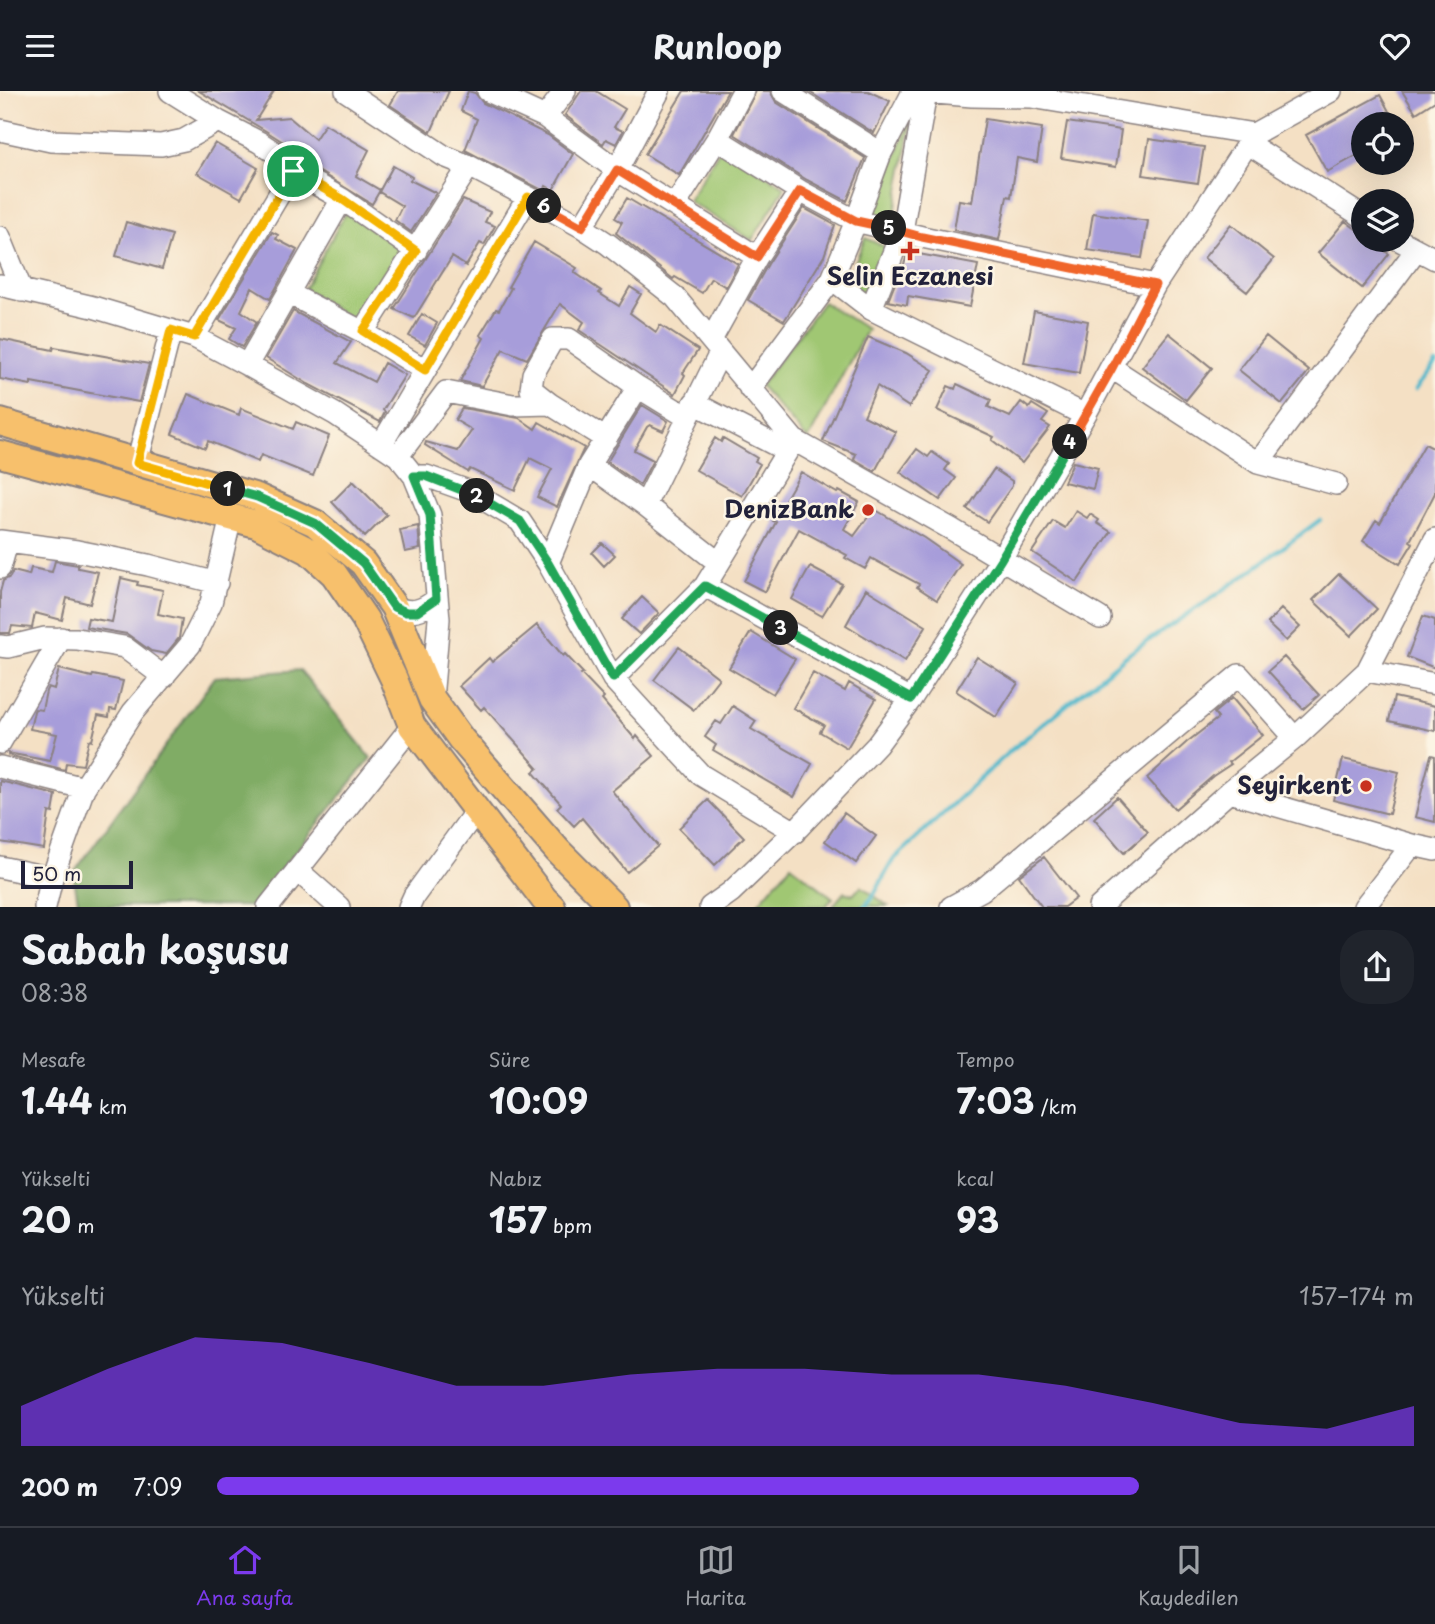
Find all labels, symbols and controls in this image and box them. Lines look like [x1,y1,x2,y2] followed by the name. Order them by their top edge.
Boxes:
[653,22,782,70] text: Runloop
[21,27,59,65] icon: menu
[1376,27,1414,65] icon: heart
[1351,112,1414,252] map controls
[1351,112,1414,175] button: locate
[263,141,323,201] pin
[274,152,312,190] icon: arrive
[526,188,562,223] pin: 6
[1351,189,1414,252] button: layers
[537,191,550,219] text: 6
[872,211,906,245] pin: 5
[882,213,895,241] text: 5
[902,243,918,259] marker: Selin Eczanesi
[827,257,994,293] place label: Selin Eczanesi
[1052,425,1088,459] pin: 4
[1063,427,1076,455] text: 4
[210,471,246,507] pin: 1
[223,474,232,502] text: 1
[460,479,494,513] pin: 2
[470,481,483,509] text: 2
[724,490,854,526] place label: DenizBank
[860,502,876,518] marker: DenizBank
[764,611,798,645] pin: 3
[774,613,787,641] text: 3
[1237,766,1352,802] place label: Seyirkent
[1358,778,1374,794] marker: Seyirkent
[21,857,133,889] scale bar
[32,859,81,887] text: 50 m
[21,920,290,977] text: Sabah koşusu
[1340,930,1414,1004] button: share
[21,975,88,1010] text: 08:38
[21,1045,86,1073] text: Mesafe
[489,1045,530,1073] text: Süre
[956,1045,1014,1073] text: Tempo
[21,1073,93,1126] text: 1.44
[489,1073,588,1126] text: 10:09
[956,1073,1035,1126] text: 7:03
[93,1092,127,1120] text: km
[1035,1092,1077,1120] text: /km
[21,1164,90,1192] text: Yükselti
[489,1164,542,1192] text: Nabız
[956,1164,994,1192] text: kcal
[21,1192,71,1245] text: 20
[489,1192,547,1245] text: 157
[956,1192,1000,1245] text: 93
[71,1211,95,1239] text: m
[547,1211,592,1239] text: bpm
[21,1278,105,1313] text: Yükselti
[1299,1278,1414,1313] text: 157–174 m
[21,1469,98,1504] text: 200 m
[133,1469,183,1504] text: 7:09
[196,1541,293,1611] tab: Ana sayfa
[685,1541,746,1611] tab: Harita
[1138,1541,1239,1611] tab: Kaydedilen

